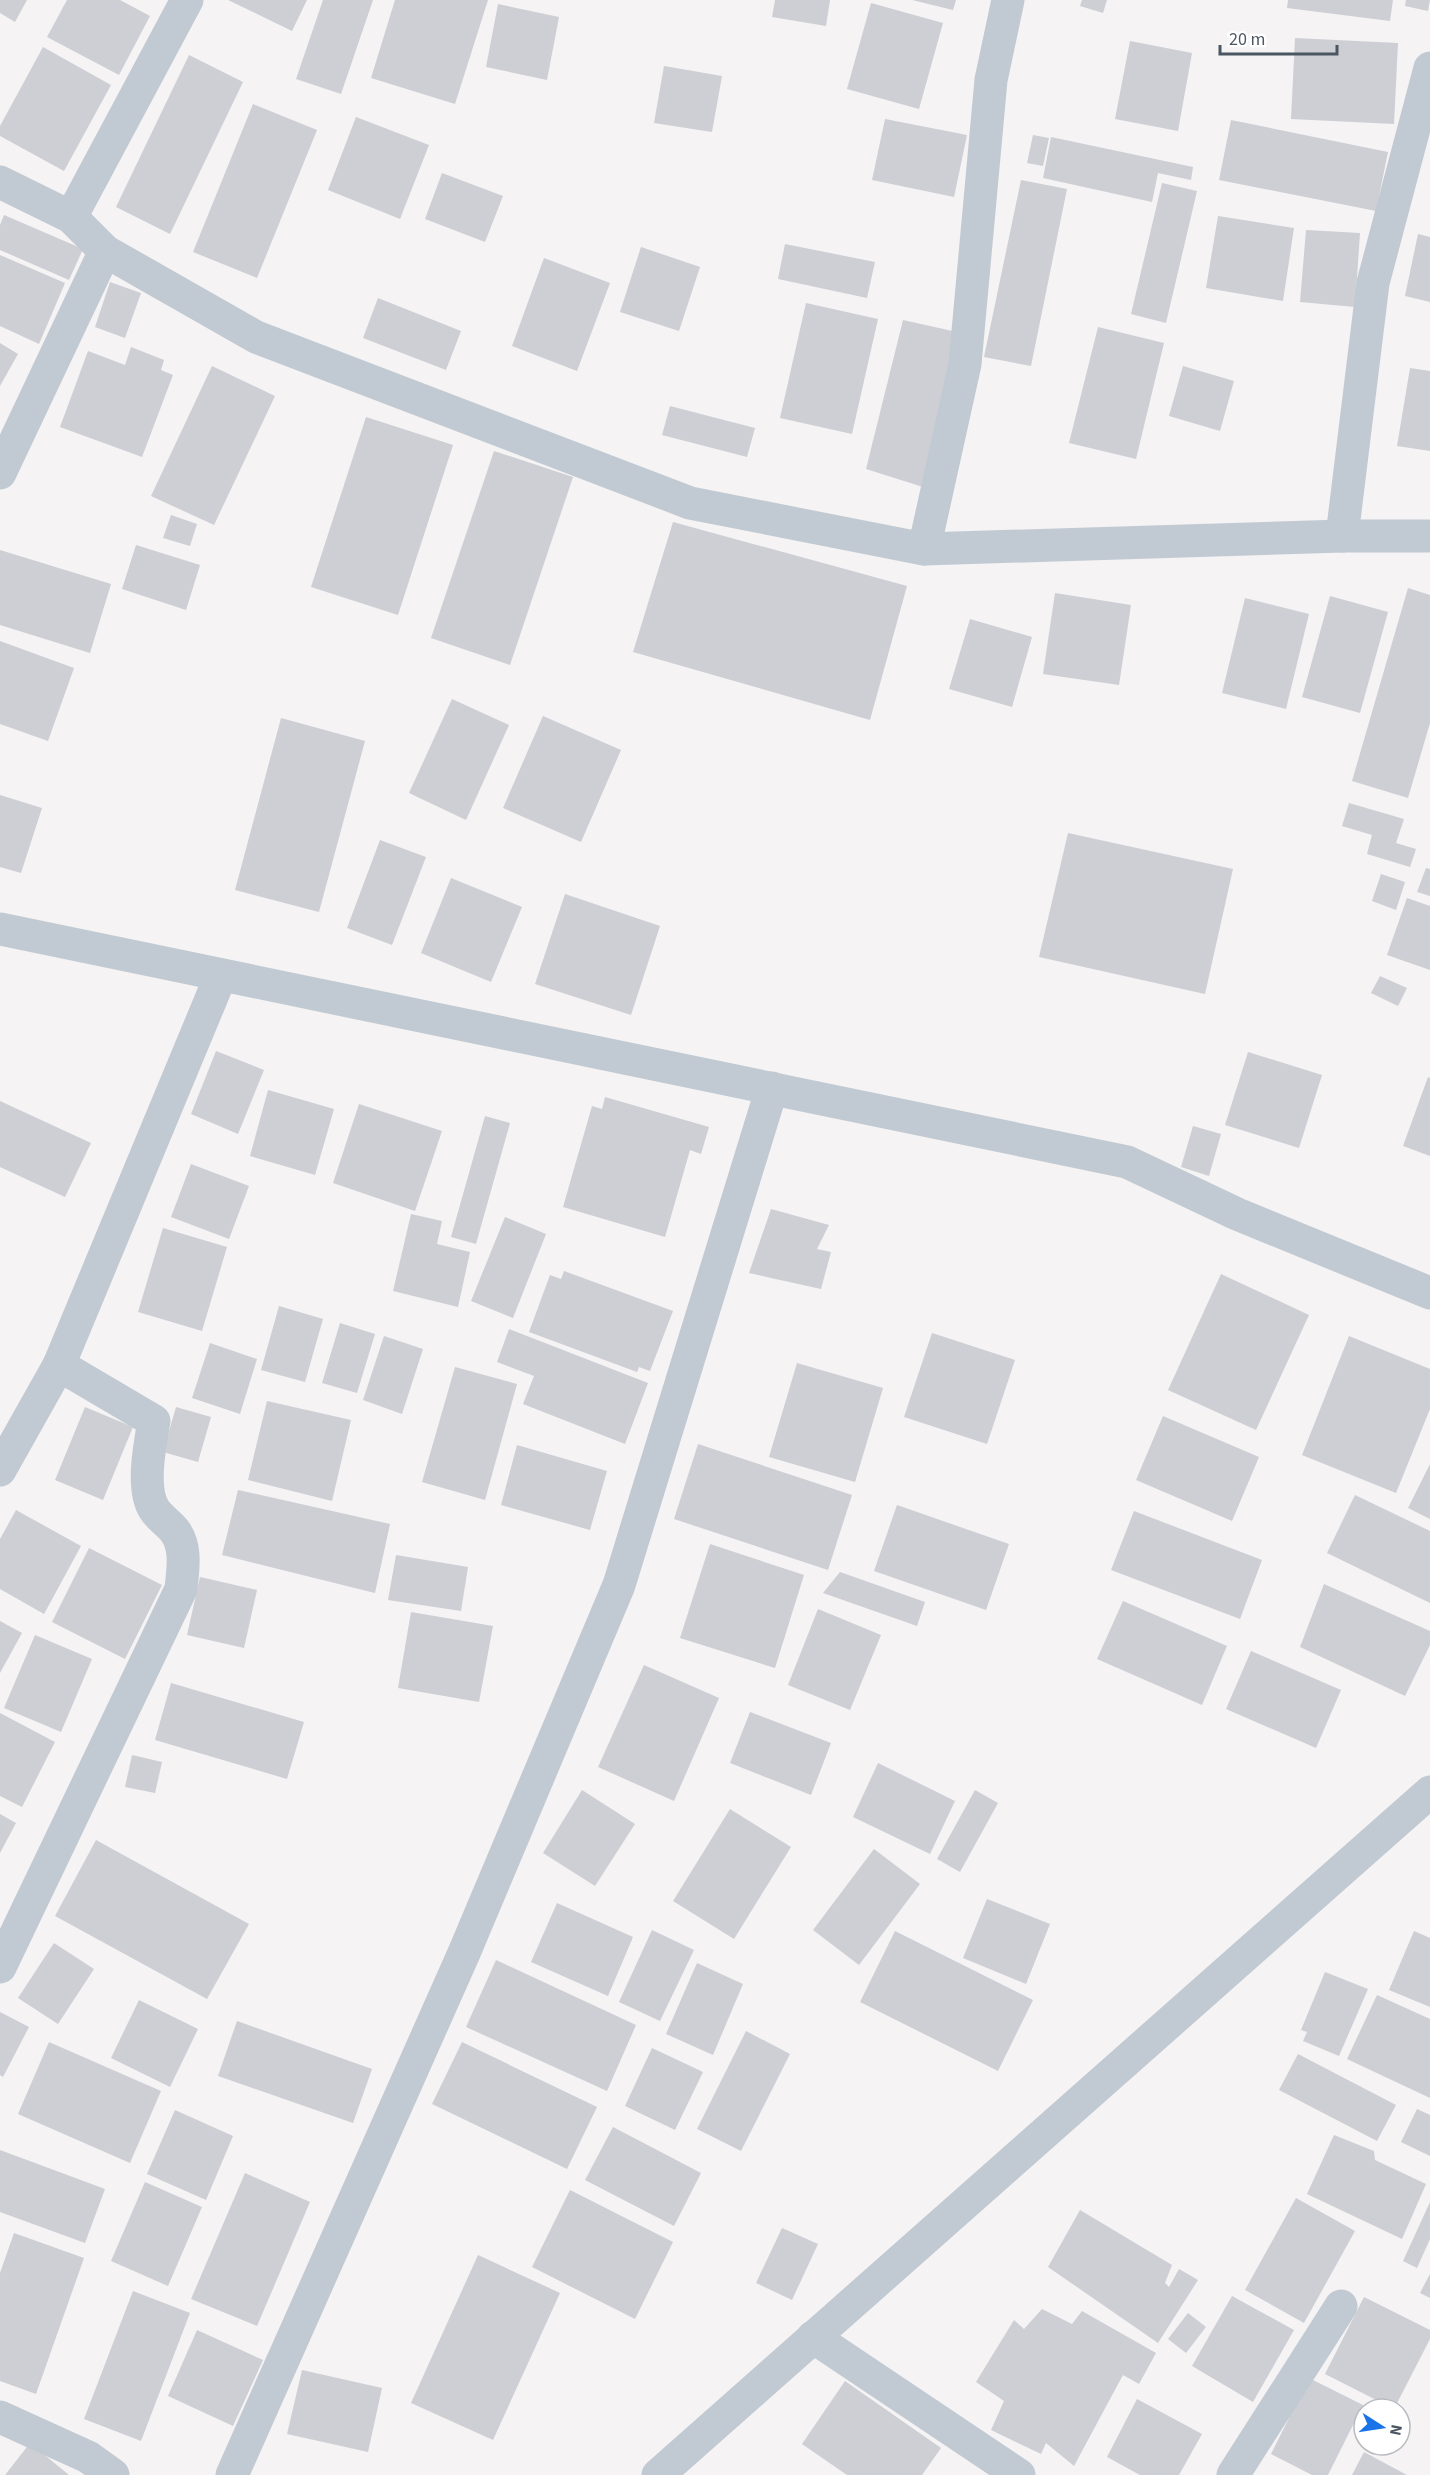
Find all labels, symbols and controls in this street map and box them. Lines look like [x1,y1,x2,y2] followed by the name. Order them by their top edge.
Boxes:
[1220,18,1337,56] scale bar
[1229,27,1265,52] text: 20 m
[1352,2397,1412,2457] north arrow
[1384,2422,1408,2437] text: N

